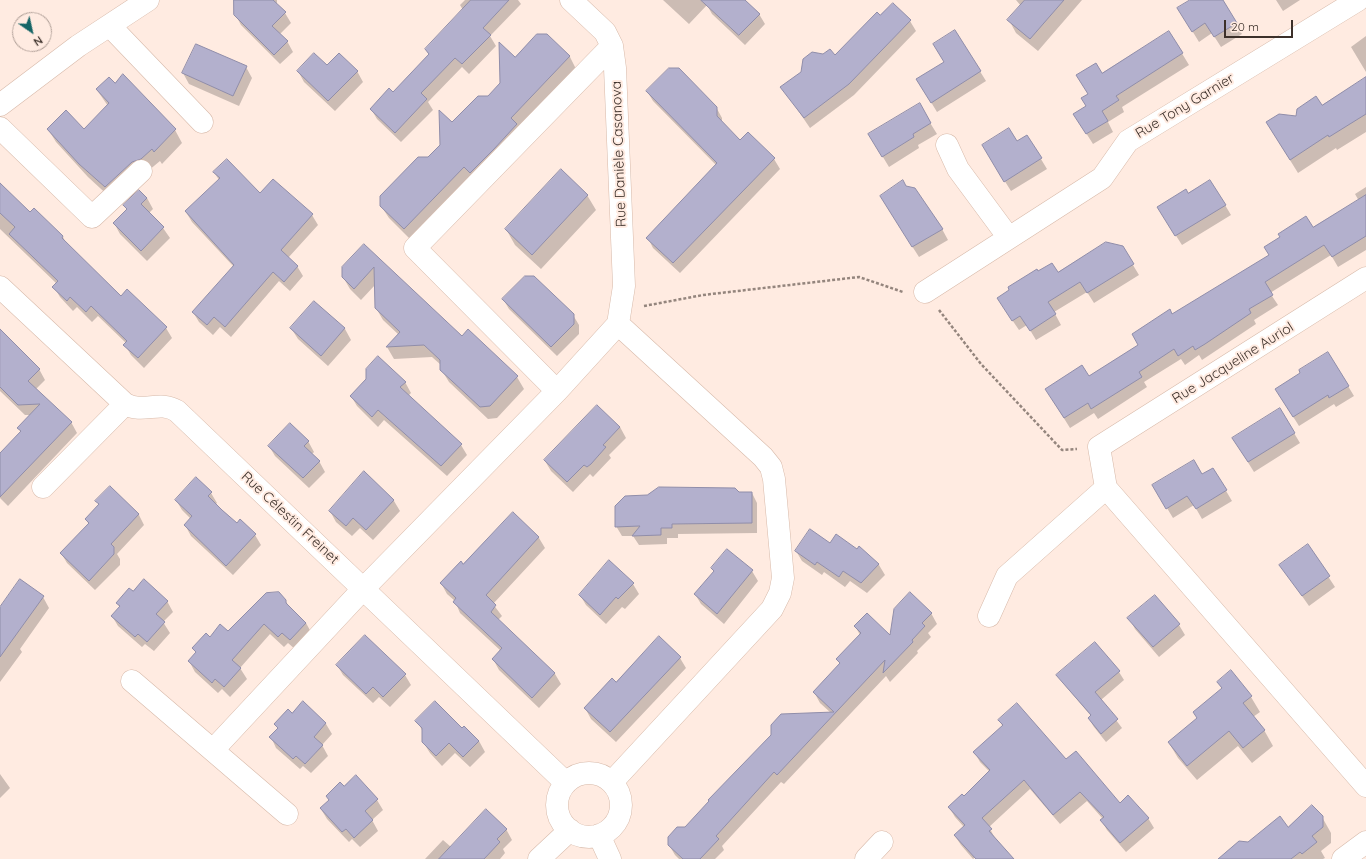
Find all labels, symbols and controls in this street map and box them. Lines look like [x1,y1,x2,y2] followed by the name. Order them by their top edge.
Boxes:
[12,12,52,52] north arrow
[1226,12,1295,38] scale bar
[1231,19,1259,34] text: 20 m
[31,33,45,49] text: N
[1133,70,1237,142] street label: Rue Tony Garnier
[608,81,630,227] street label: Rue Danièle Casanova
[1169,319,1297,407] street label: Rue Jacqueline Auriol
[238,468,342,568] street label: Rue Célestin Freinet

